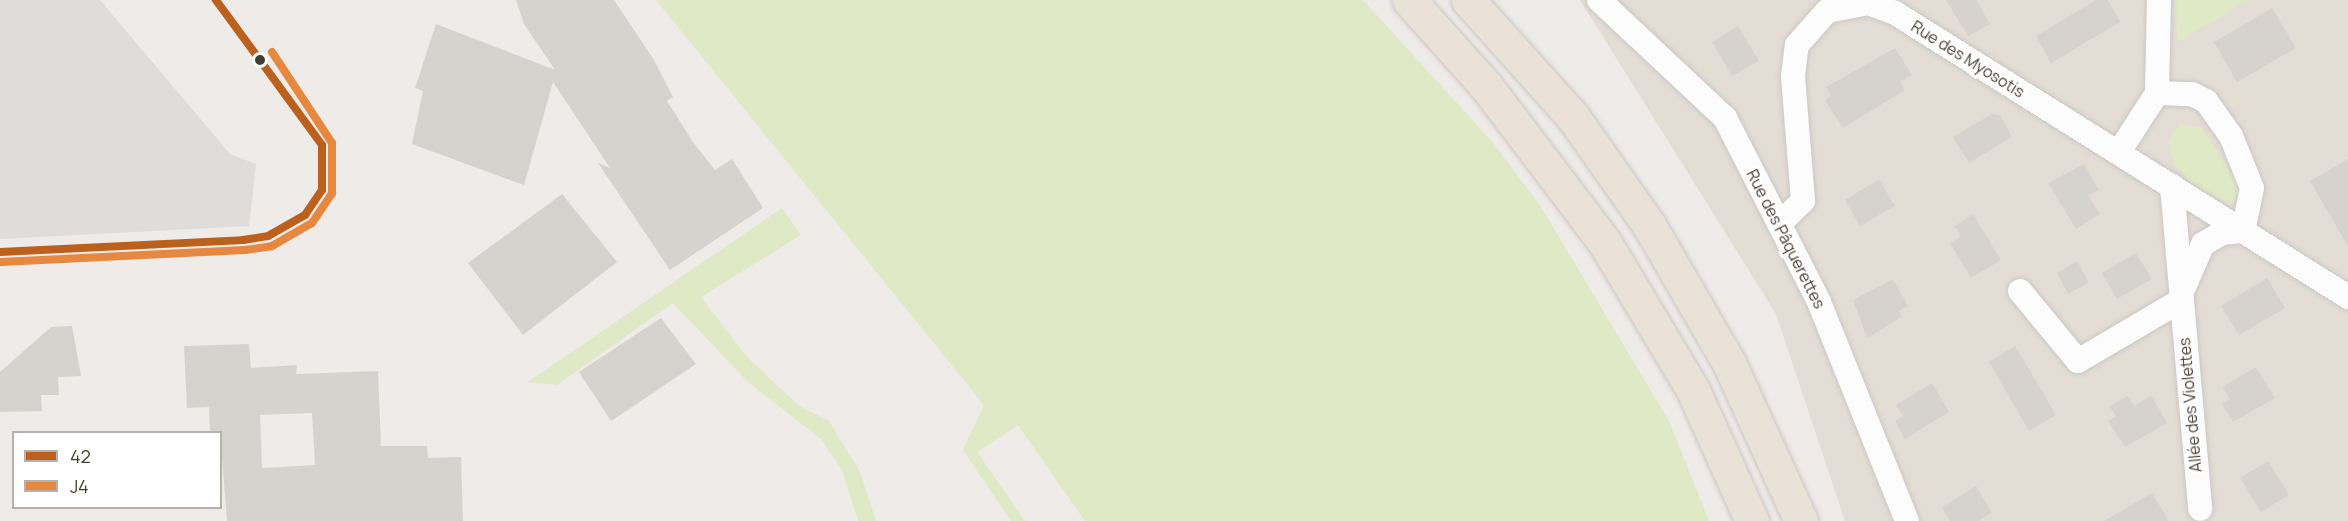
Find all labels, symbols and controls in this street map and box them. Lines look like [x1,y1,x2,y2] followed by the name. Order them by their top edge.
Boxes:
[1908,16,2028,102] street label: Rue des Myosotis
[254,54,266,66] unlabelled marker
[1743,166,1829,312] street label: Rue des Pâquerettes
[2175,337,2205,473] street label: Allée des Violettes
[12,431,222,509] legend
[70,444,91,468] text: 42
[70,474,89,498] text: J4

